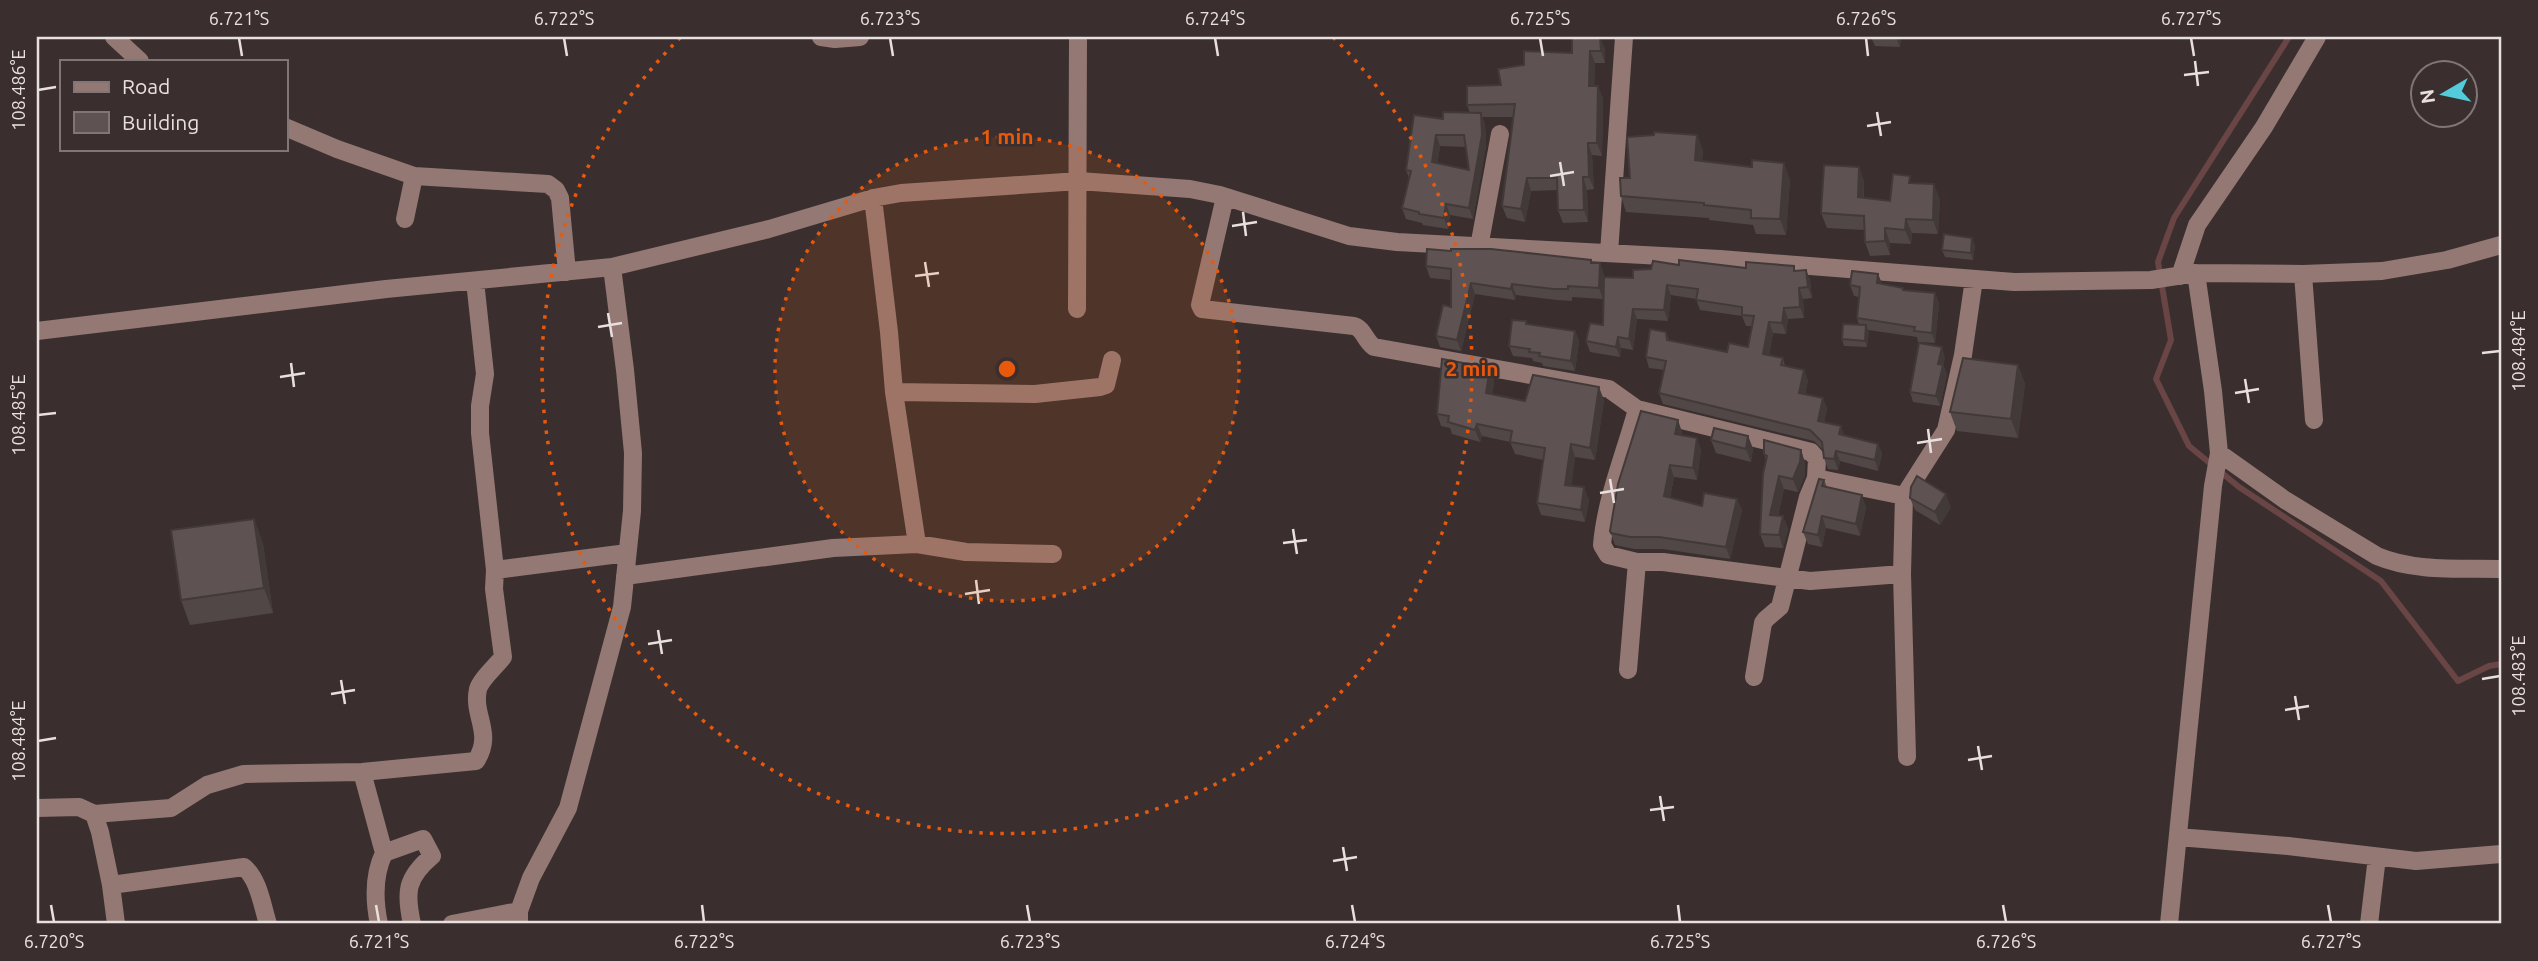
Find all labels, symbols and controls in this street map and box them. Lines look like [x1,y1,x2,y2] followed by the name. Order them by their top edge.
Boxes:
[209,8,269,28] text: 6.721°S
[534,8,594,28] text: 6.722°S
[860,8,920,28] text: 6.723°S
[1185,8,1245,28] text: 6.724°S
[1510,8,1570,28] text: 6.725°S
[1836,8,1896,28] text: 6.726°S
[2161,8,2221,28] text: 6.727°S
[8,49,28,131] text: 108.486°E
[60,60,287,150] legend
[2408,60,2478,130] north arrow
[122,74,170,98] text: Road
[2415,88,2439,105] text: N
[122,110,199,134] text: Building
[980,124,1034,148] text: 1 min
[2508,310,2528,392] text: 108.484°E
[1445,356,1499,380] text: 2 min
[995,357,1019,381] centre of rings
[8,374,28,456] text: 108.485°E
[2508,635,2528,717] text: 108.483°E
[8,700,28,782] text: 108.484°E
[24,931,84,951] text: 6.720°S
[349,931,409,951] text: 6.721°S
[674,931,734,951] text: 6.722°S
[1000,931,1060,951] text: 6.723°S
[1325,931,1385,951] text: 6.724°S
[1650,931,1710,951] text: 6.725°S
[1976,931,2036,951] text: 6.726°S
[2301,931,2361,951] text: 6.727°S

